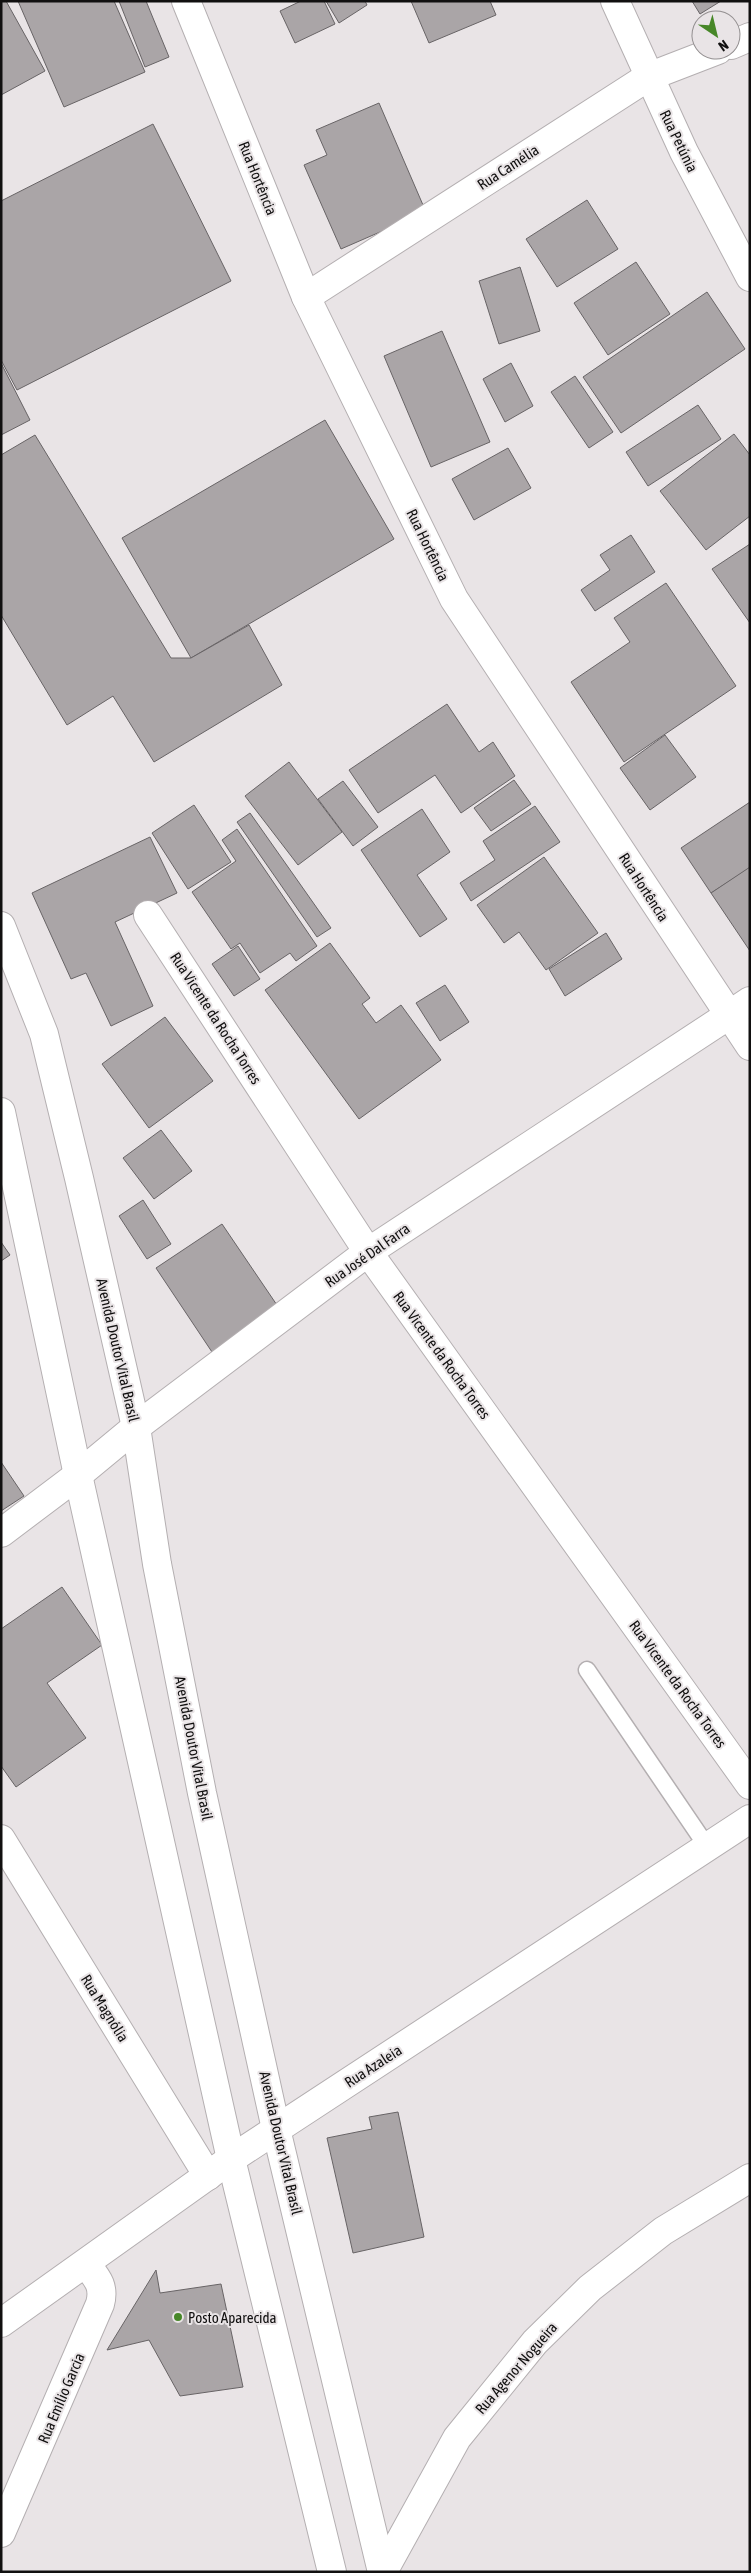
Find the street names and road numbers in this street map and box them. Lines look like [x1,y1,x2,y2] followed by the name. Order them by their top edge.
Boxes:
[657,107,701,175] street label: Rua Petúnia
[236,139,281,217] street label: Rua Hortência
[474,141,542,193] street label: Rua Camélia
[403,506,453,584] street label: Rua Hortência
[616,850,672,924] street label: Rua Hortência
[167,949,265,1087] street label: Rua Vicente da Rocha Torres
[321,1220,413,1290] street label: Rua José Dal Farra
[93,1277,143,1423] street label: Avenida Doutor Vital Brasil
[390,1288,494,1422] street label: Rua Vicente da Rocha Torres
[626,1617,730,1751] street label: Rua Vicente da Rocha Torres
[172,1674,216,1822] street label: Avenida Doutor Vital Brasil
[78,1971,132,2045] street label: Rua Magnólia
[341,2041,405,2091] street label: Rua Azaleia
[256,2070,306,2216] street label: Avenida Doutor Vital Brasil
[472,2319,560,2417] street label: Rua Agenor Nogueira
[34,2350,88,2446] street label: Rua Emílio Garcia

